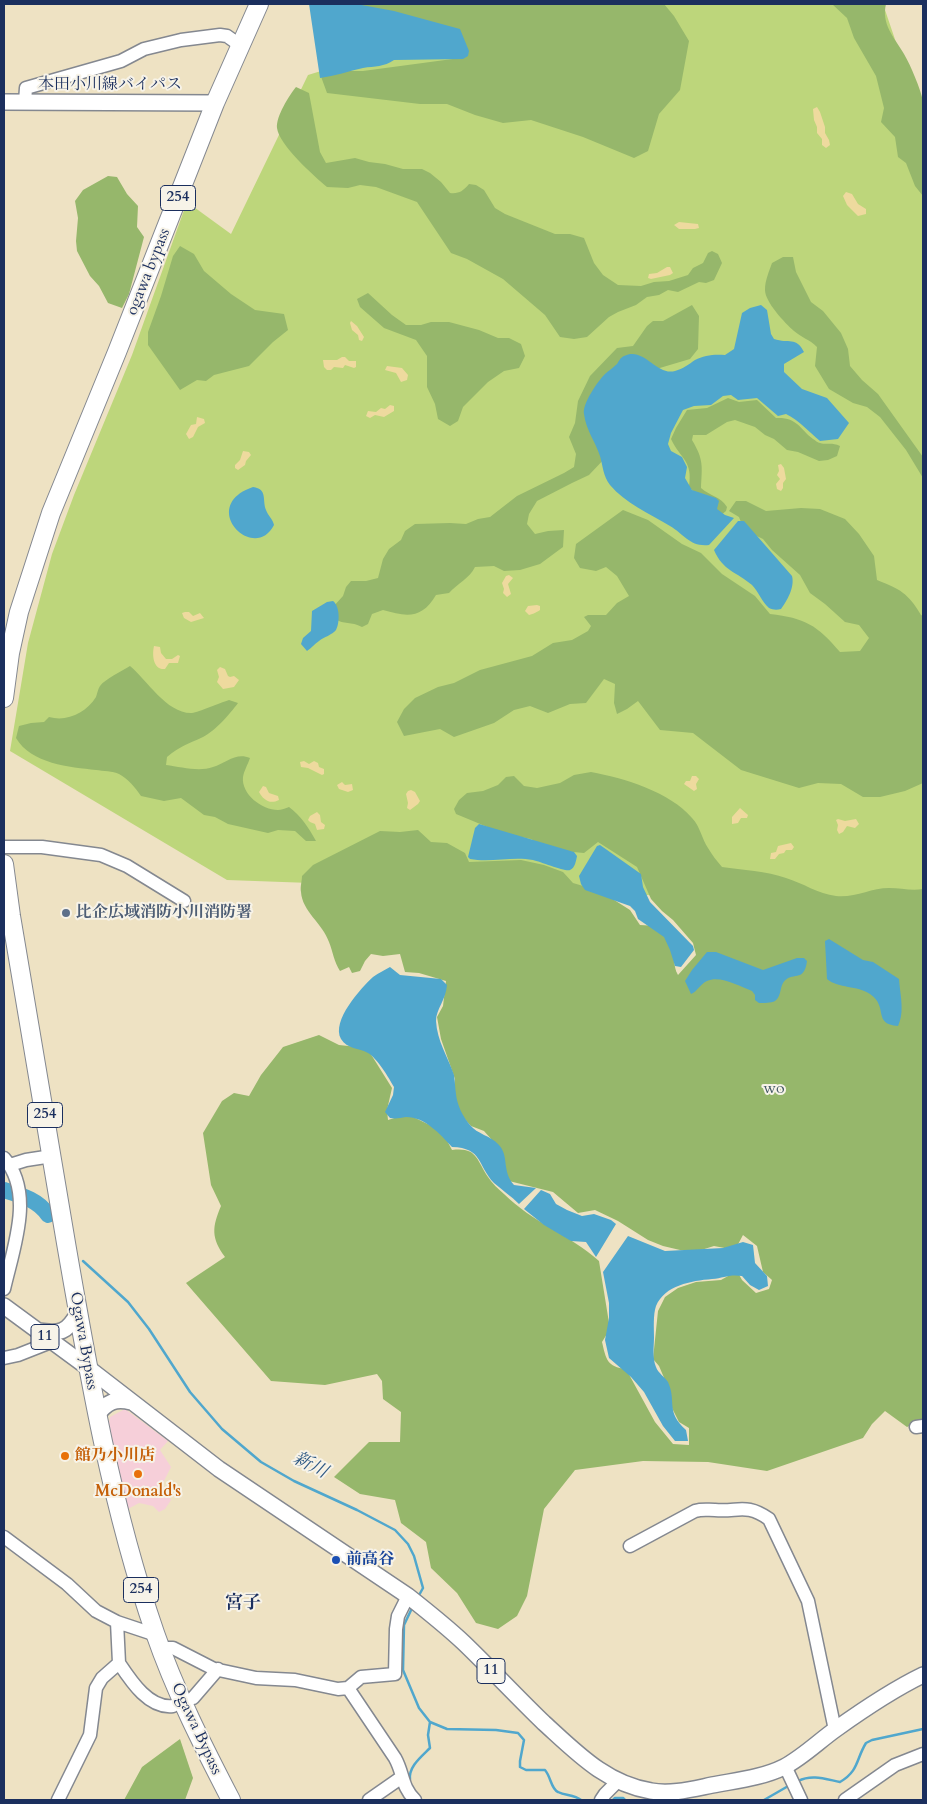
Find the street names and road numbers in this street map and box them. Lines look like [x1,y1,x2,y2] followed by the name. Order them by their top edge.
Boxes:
[38,75,182,95] street label: 本田小川線バイパス
[160,186,196,210] road number: 254
[123,226,175,318] street label: ogawa bypass
[28,1102,62,1128] road number: 254
[65,1290,101,1392] street label: Ogawa Bypass
[31,1324,59,1350] road number: 11
[124,1578,158,1602] road number: 254
[477,1658,505,1684] road number: 11
[166,1680,226,1778] street label: Ogawa Bypass

